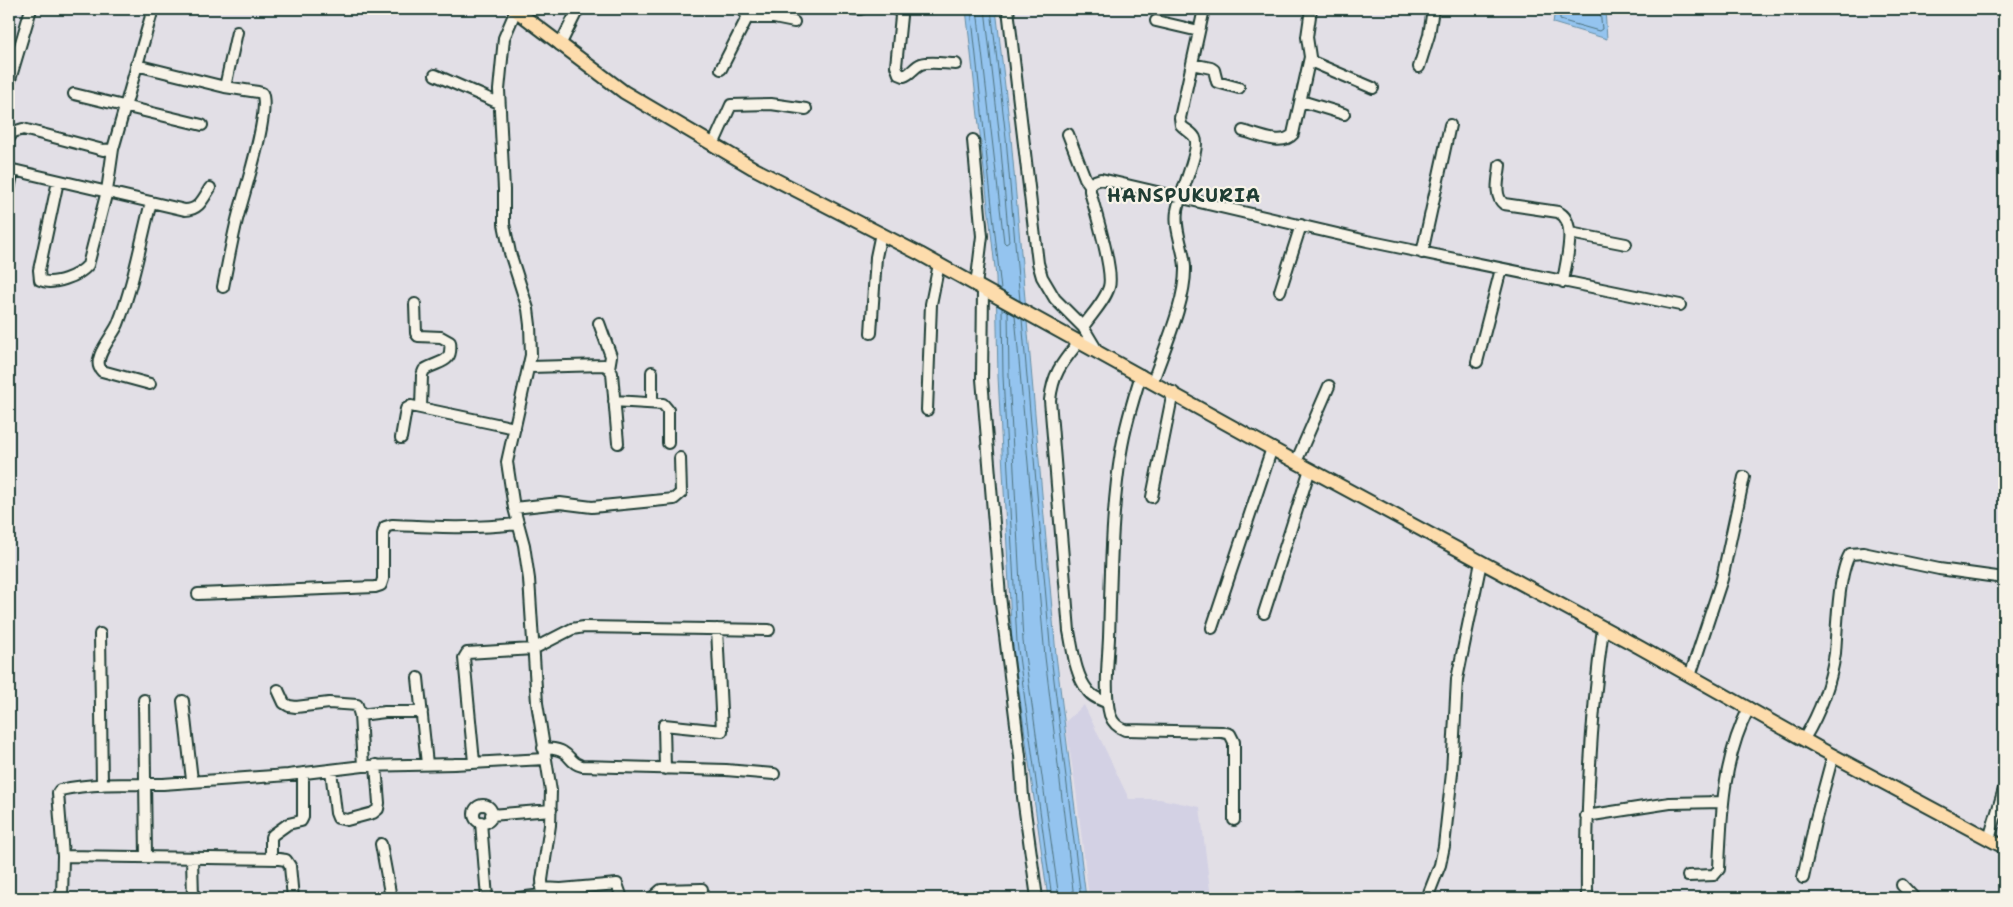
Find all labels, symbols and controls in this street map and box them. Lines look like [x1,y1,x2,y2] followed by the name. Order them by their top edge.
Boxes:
[1107,183,1261,208] district label: HANSPUKURIA

